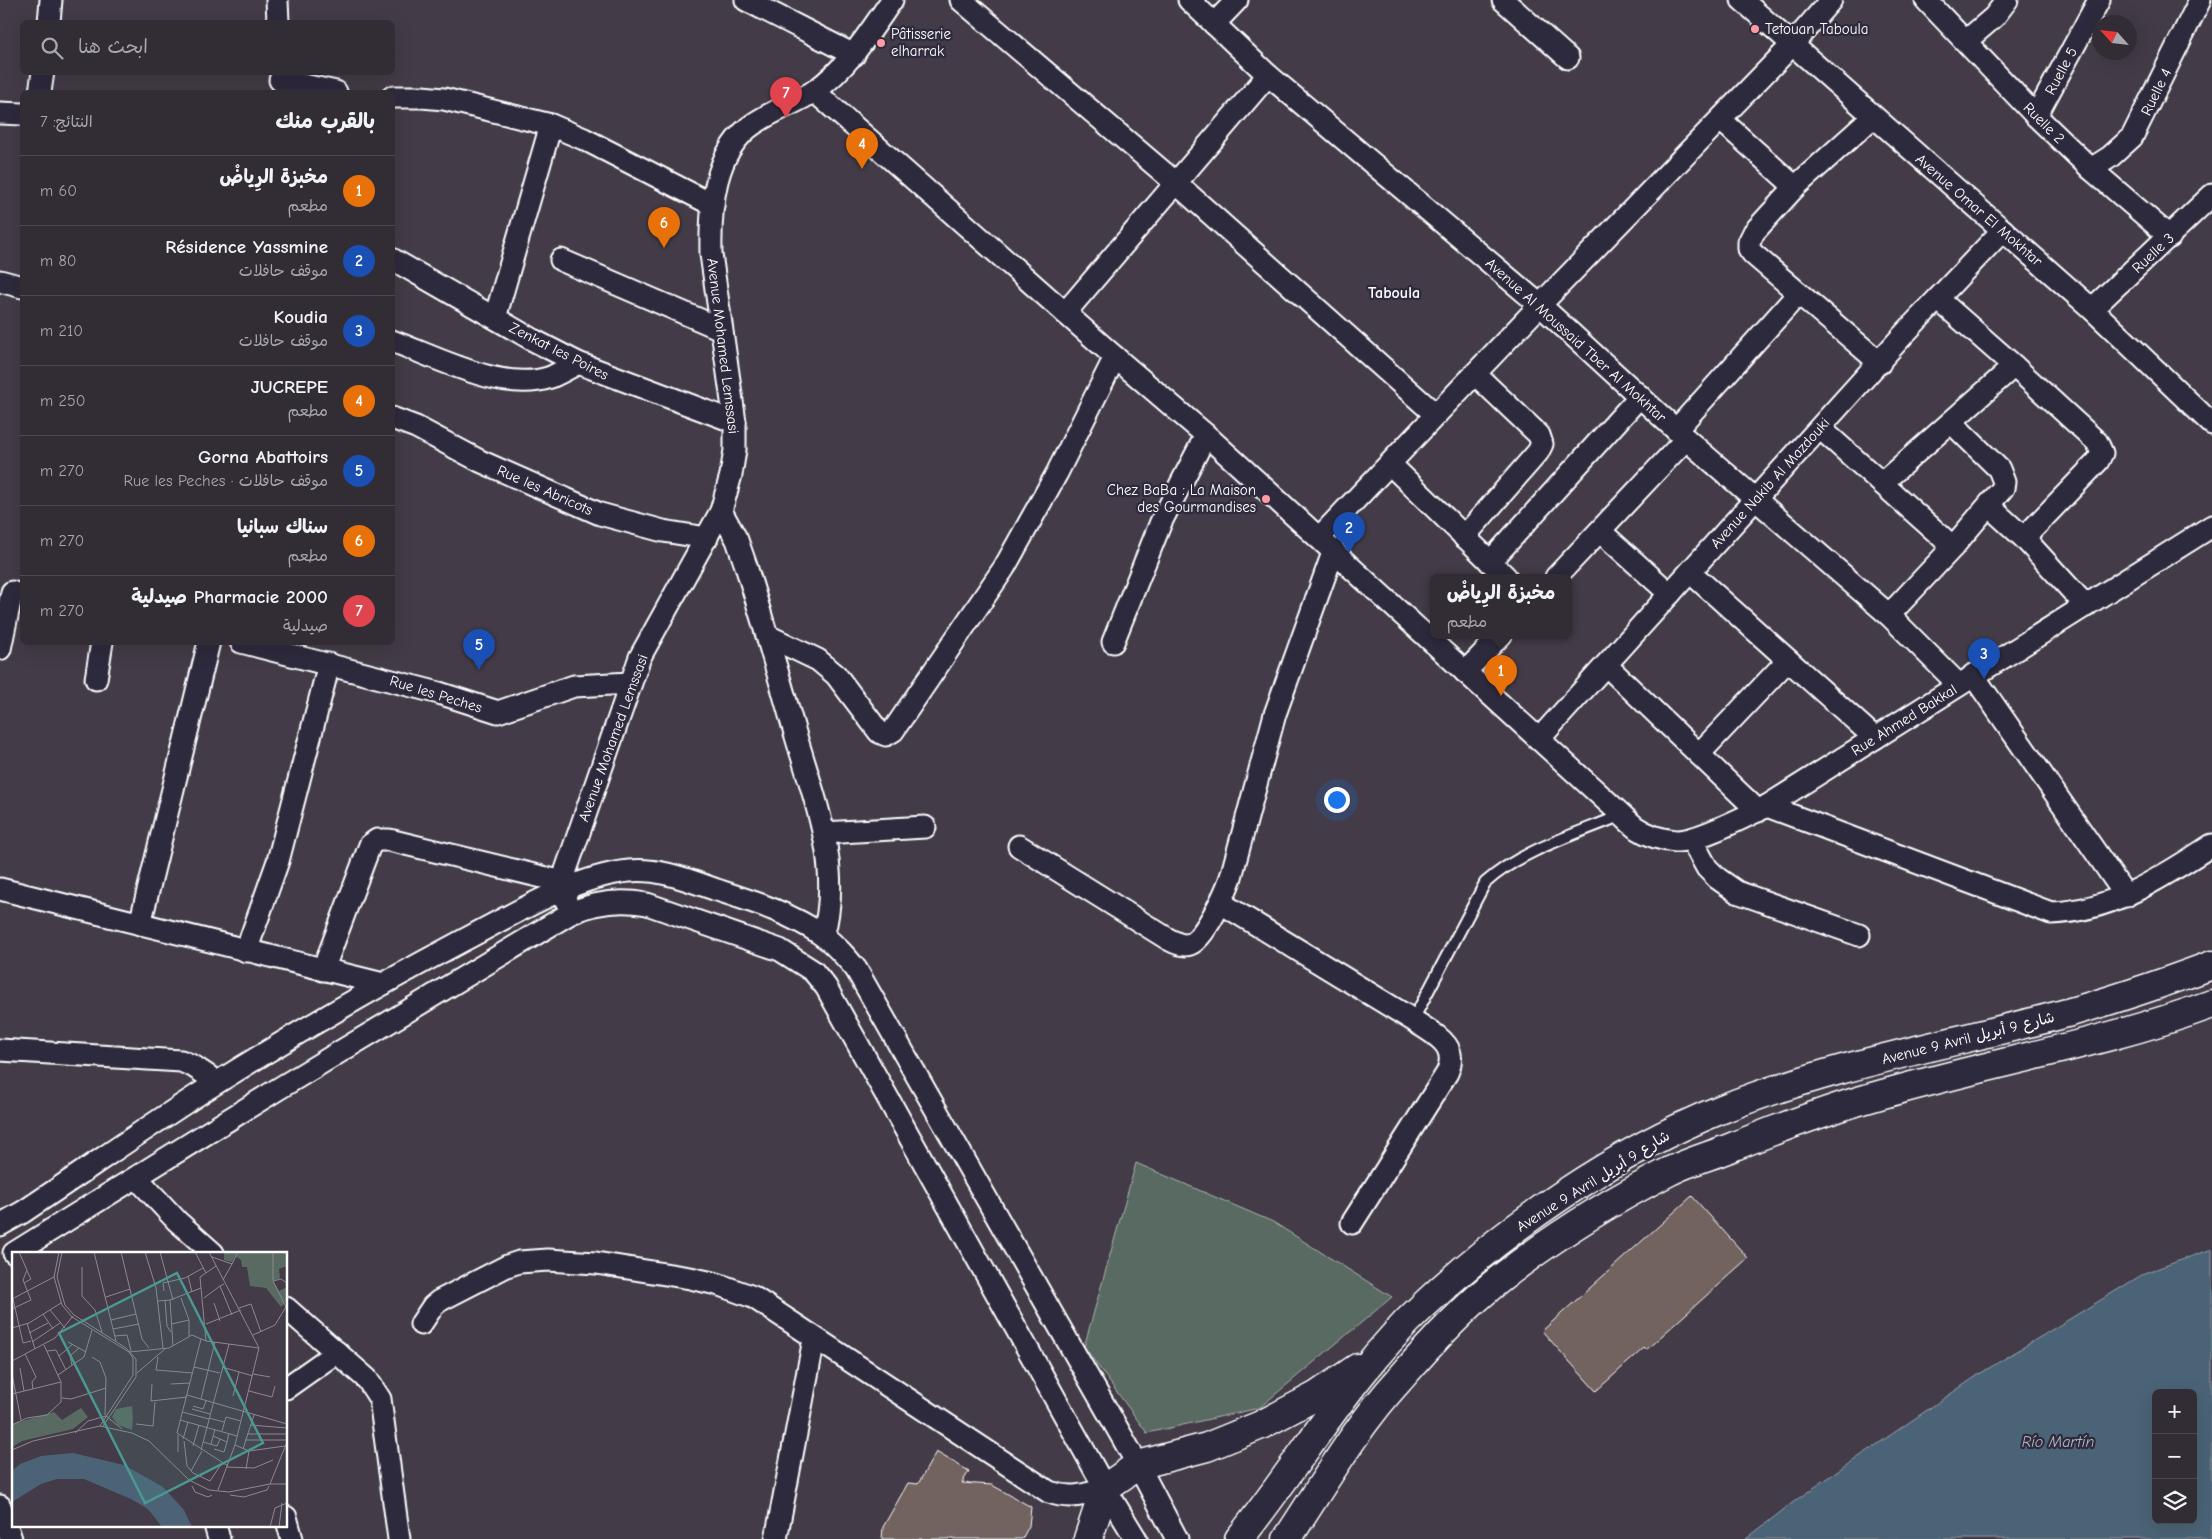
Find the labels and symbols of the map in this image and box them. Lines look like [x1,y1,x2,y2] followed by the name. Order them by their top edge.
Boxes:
[2092,15,2137,60] north arrow
[1765,20,1868,38] place label: Tetouan Taboula
[1749,23,1761,35] marker: Tetouan Taboula
[891,25,952,60] place label: Pâtisserie elharrak
[875,37,887,49] marker: Pâtisserie elharrak
[2041,44,2081,98] street label: Ruelle 5
[2137,65,2175,119] street label: Ruelle 4
[770,77,802,118] pin: 7
[2020,99,2068,147] street label: Ruelle 2
[846,128,878,169] pin: 4
[1912,150,2046,270] street label: Avenue Omar El Mokhtar
[648,207,680,248] pin: 6
[2128,229,2178,277] street label: Ruelle 3
[1482,254,1670,426] street label: Avenue Al Moussaid Tber Al Mokhtar
[703,257,743,435] street label: Avenue Mohamed Lemssasi
[1368,284,1420,302] district label: Taboula
[506,318,612,384] street label: Zenkat les Poires
[1707,414,1833,552] street label: Avenue Nakib Al Mazdouki
[494,461,596,519] street label: Rue les Abricots
[1107,481,1256,516] place label: Chez BaBa : La Maison des Gourmandises
[1260,493,1272,505] marker: Chez BaBa : La Maison des Gourmandises
[1333,512,1365,553] pin: 2
[463,629,495,670] pin: 5
[1968,638,2000,679] pin: 3
[574,652,652,824] street label: Avenue Mohamed Lemssasi
[1485,655,1517,696] pin: 1
[388,671,484,717] street label: Rue les Peches
[1848,680,1960,760] street label: Rue Ahmed Bakkal
[1324,787,1350,813] your location
[1880,1008,2056,1069] street label: Avenue 9 Avril شارع 9 أبريل
[1513,1126,1673,1236] street label: Avenue 9 Avril شارع 9 أبريل
[12,1252,288,1526] inset map
[2022,1433,2094,1451] water label: Río Martín

